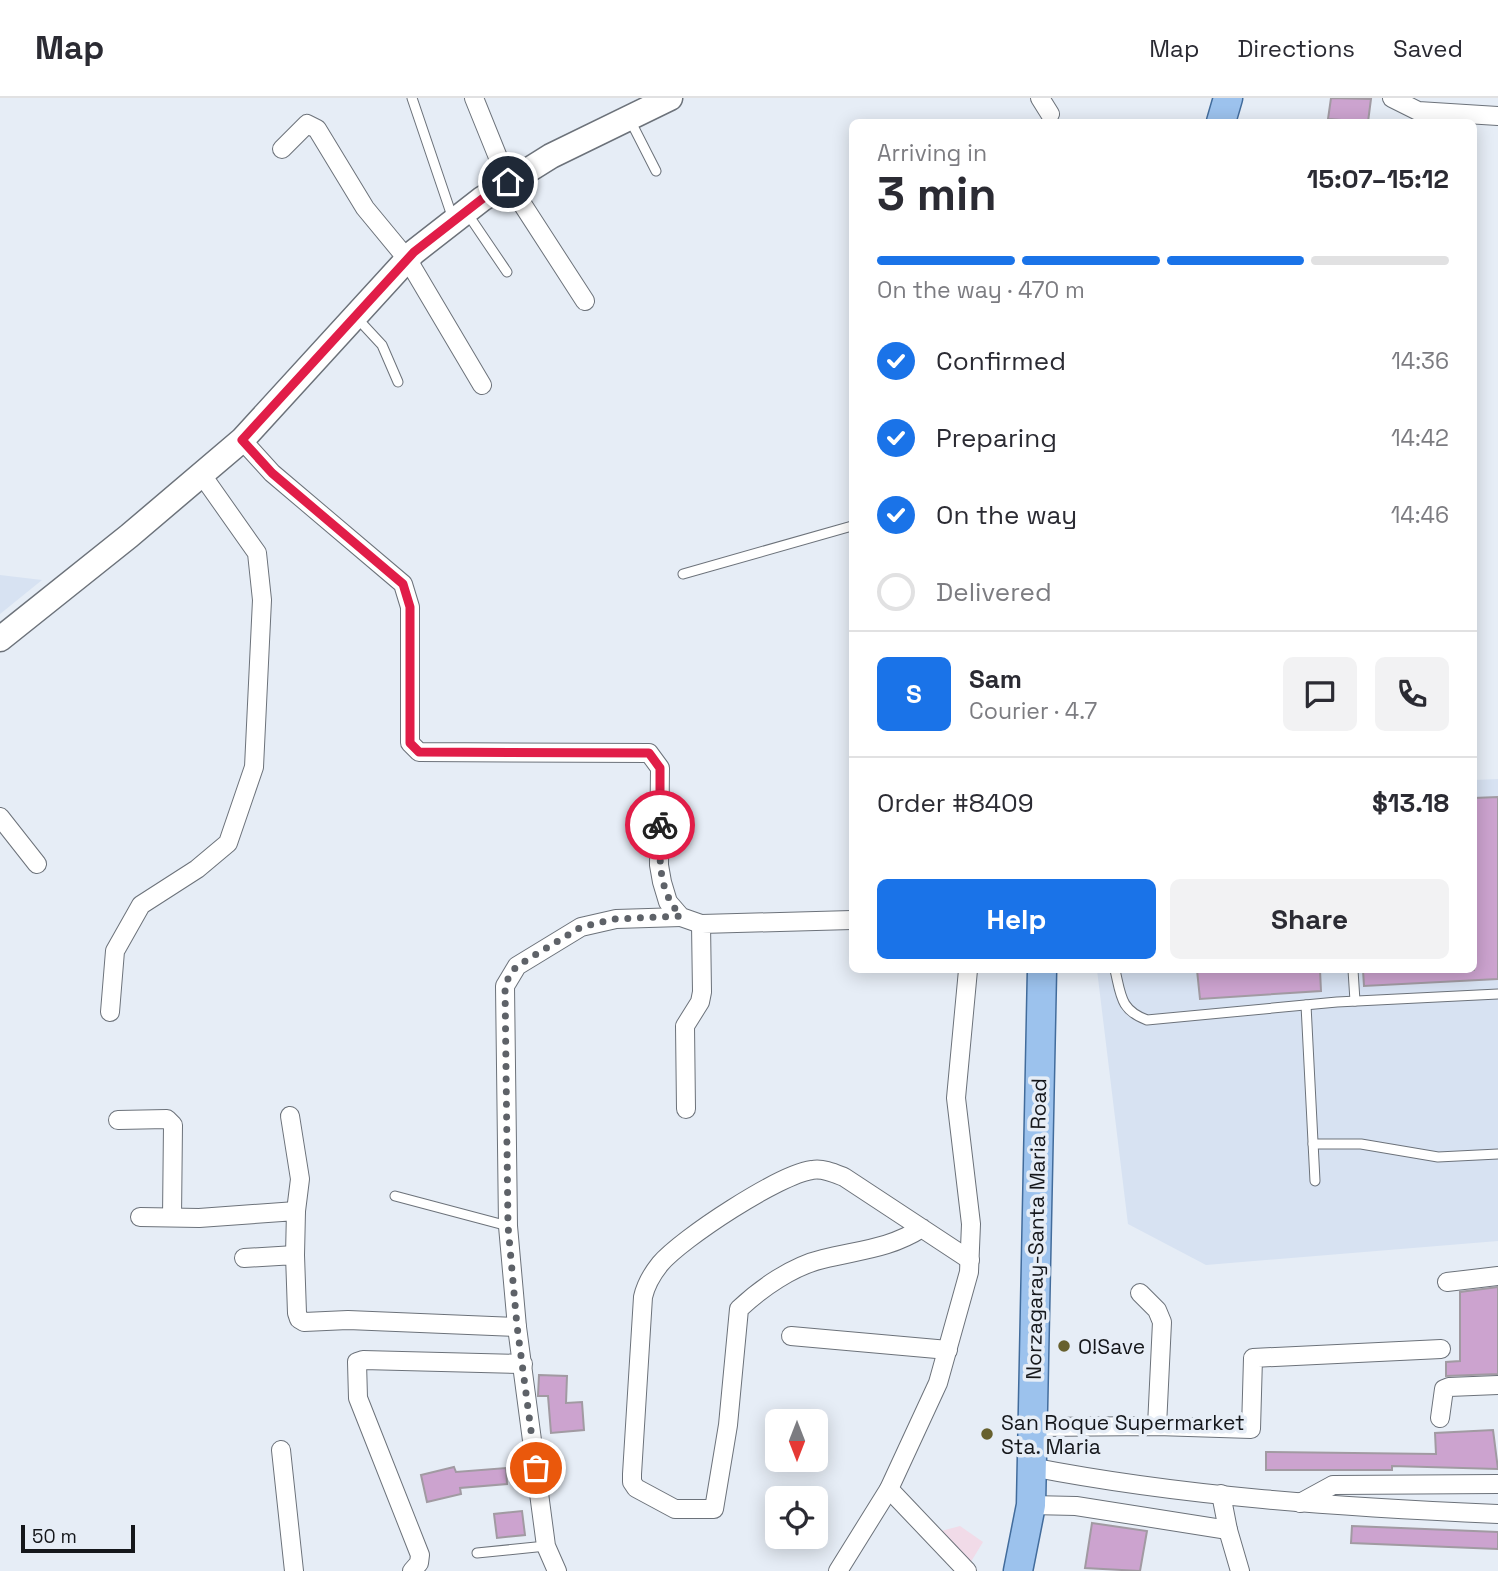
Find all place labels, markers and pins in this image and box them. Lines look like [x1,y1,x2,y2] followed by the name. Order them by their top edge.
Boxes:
[478,152,538,212] pin
[1078,1333,1145,1360] place label: O!Save
[1056,1338,1072,1354] marker: O!Save
[1001,1409,1245,1460] place label: San Roque Supermarket Sta. Maria
[979,1426,995,1442] marker: San Roque Supermarket Sta. Maria
[506,1438,566,1498] pin

